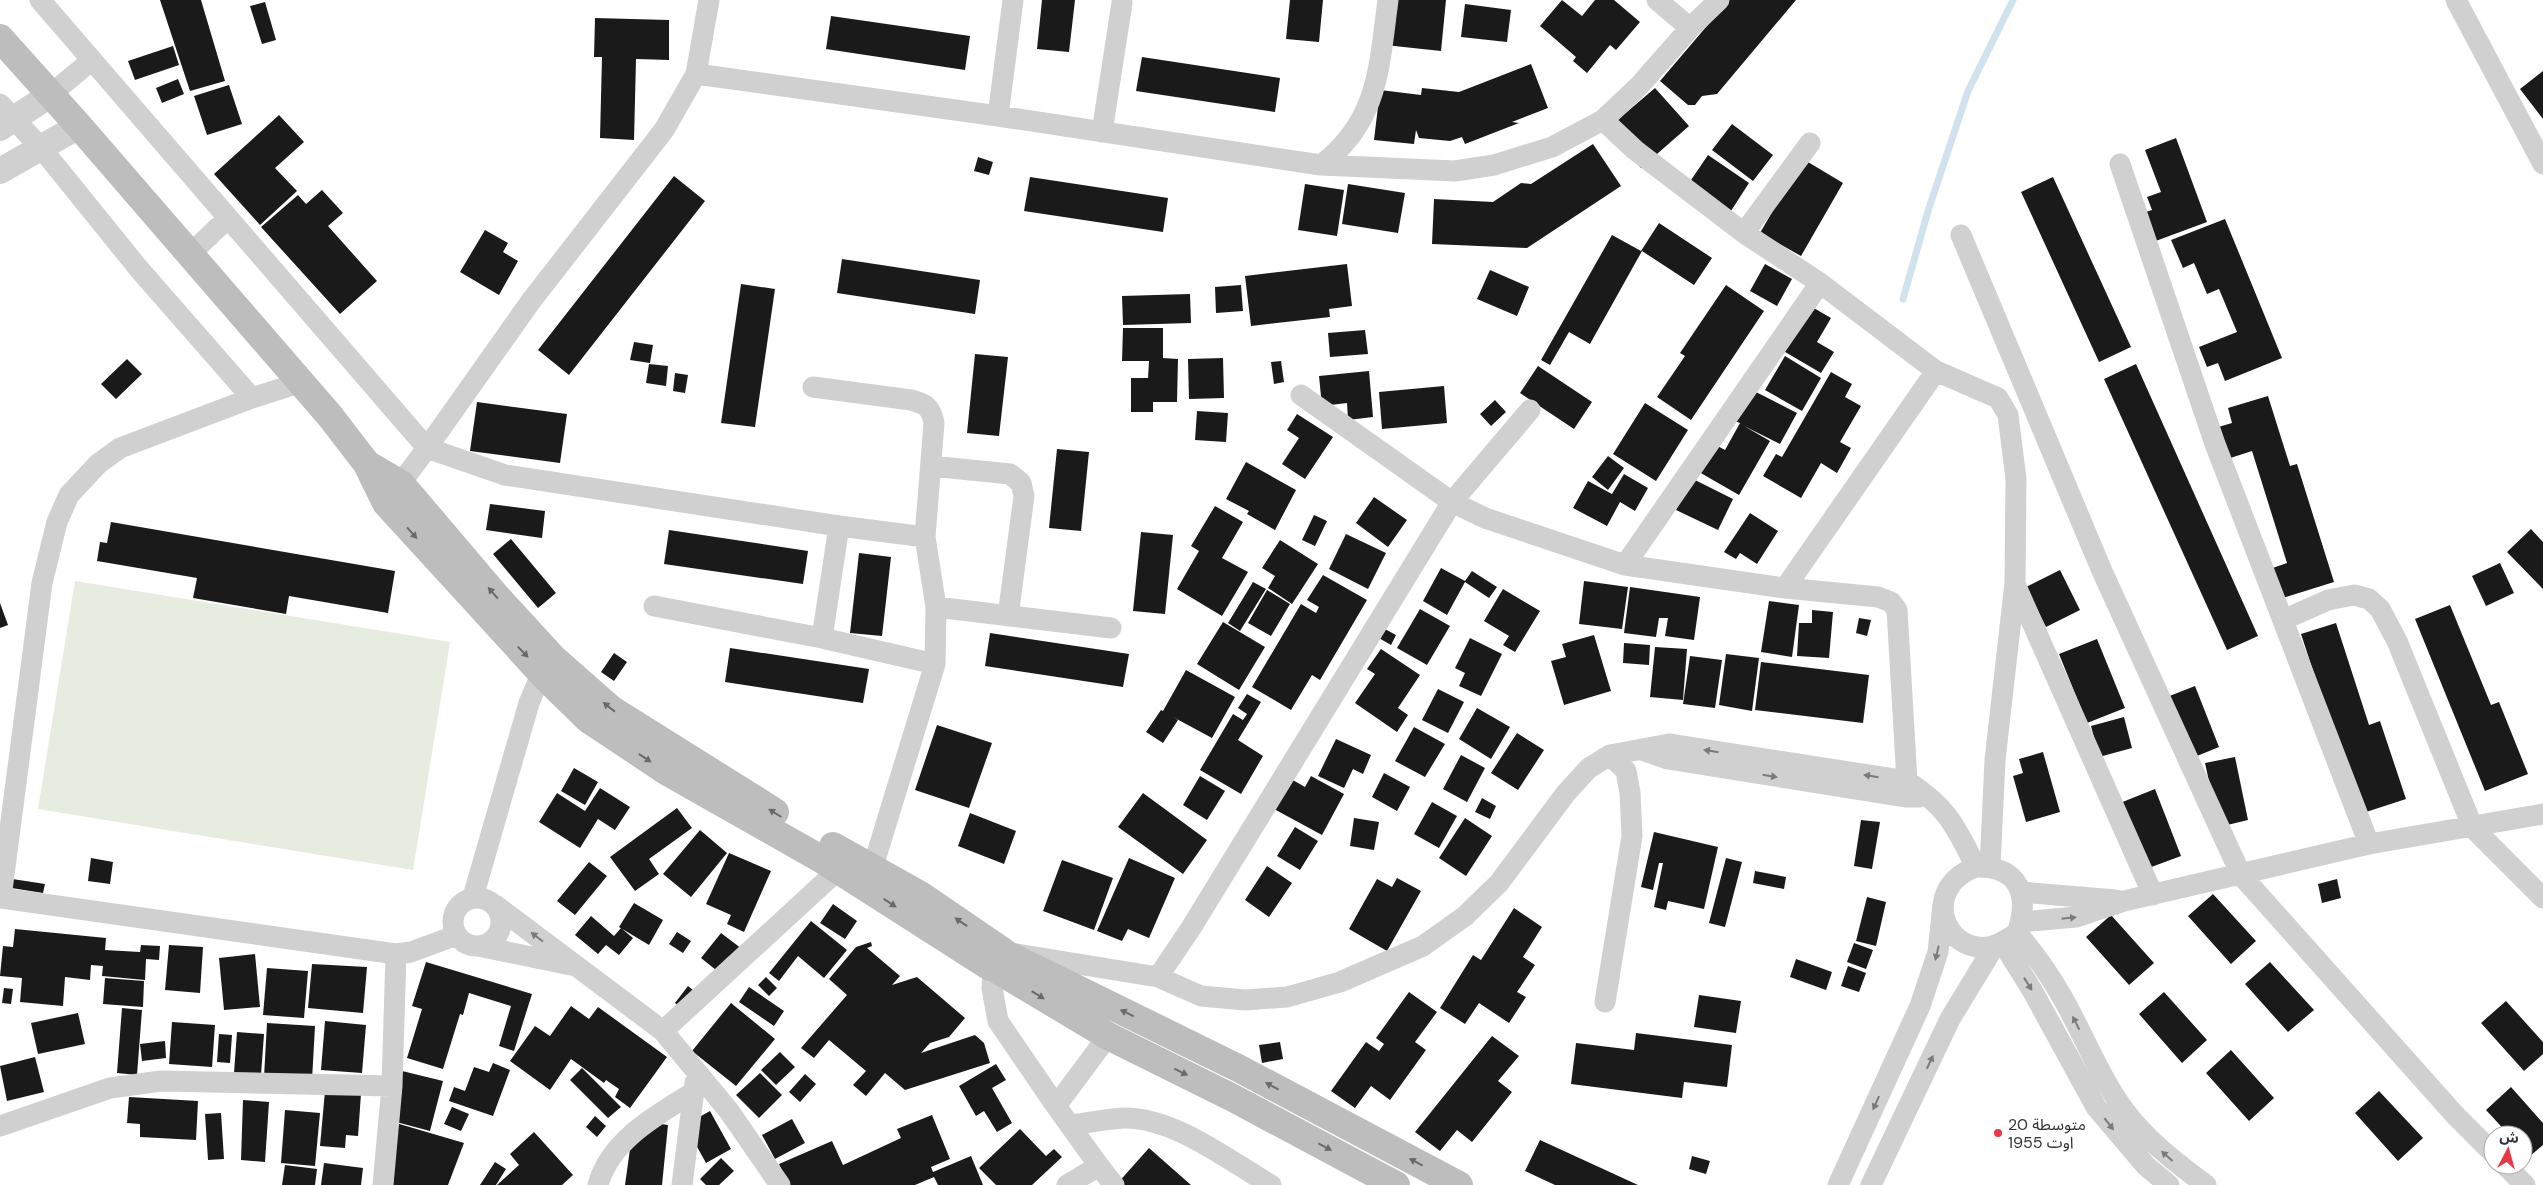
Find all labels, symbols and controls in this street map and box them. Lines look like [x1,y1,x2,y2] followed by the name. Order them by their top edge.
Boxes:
[407,527,418,540] one-way arrow
[488,587,499,600] one-way arrow
[517,646,529,658] one-way arrow
[603,701,616,712] one-way arrow
[1702,746,1718,754] one-way arrow
[638,753,652,762] one-way arrow
[1863,771,1879,779] one-way arrow
[1763,772,1779,780] one-way arrow
[769,808,782,817] one-way arrow
[883,898,897,908] one-way arrow
[2062,914,2078,922] one-way arrow
[954,917,967,927] one-way arrow
[531,931,544,942] one-way arrow
[1933,945,1941,960] one-way arrow
[2023,977,2032,990] one-way arrow
[1032,990,1045,999] one-way arrow
[1120,1009,1134,1017] one-way arrow
[2072,1016,2080,1030] one-way arrow
[1926,1055,1934,1069] one-way arrow
[1174,1068,1188,1076] one-way arrow
[1265,1082,1280,1090] one-way arrow
[1871,1096,1879,1110] one-way arrow
[2008,1114,2086,1153] place label: متوسطة 20 اوت 1955
[2104,1117,2115,1130] one-way arrow
[2483,1125,2533,1175] north arrow
[1992,1127,2004,1139] marker: متوسطة 20 اوت 1955
[2499,1127,2520,1147] text: ش
[1318,1143,1332,1151] one-way arrow
[2161,1150,2174,1161] one-way arrow
[1409,1158,1423,1166] one-way arrow

